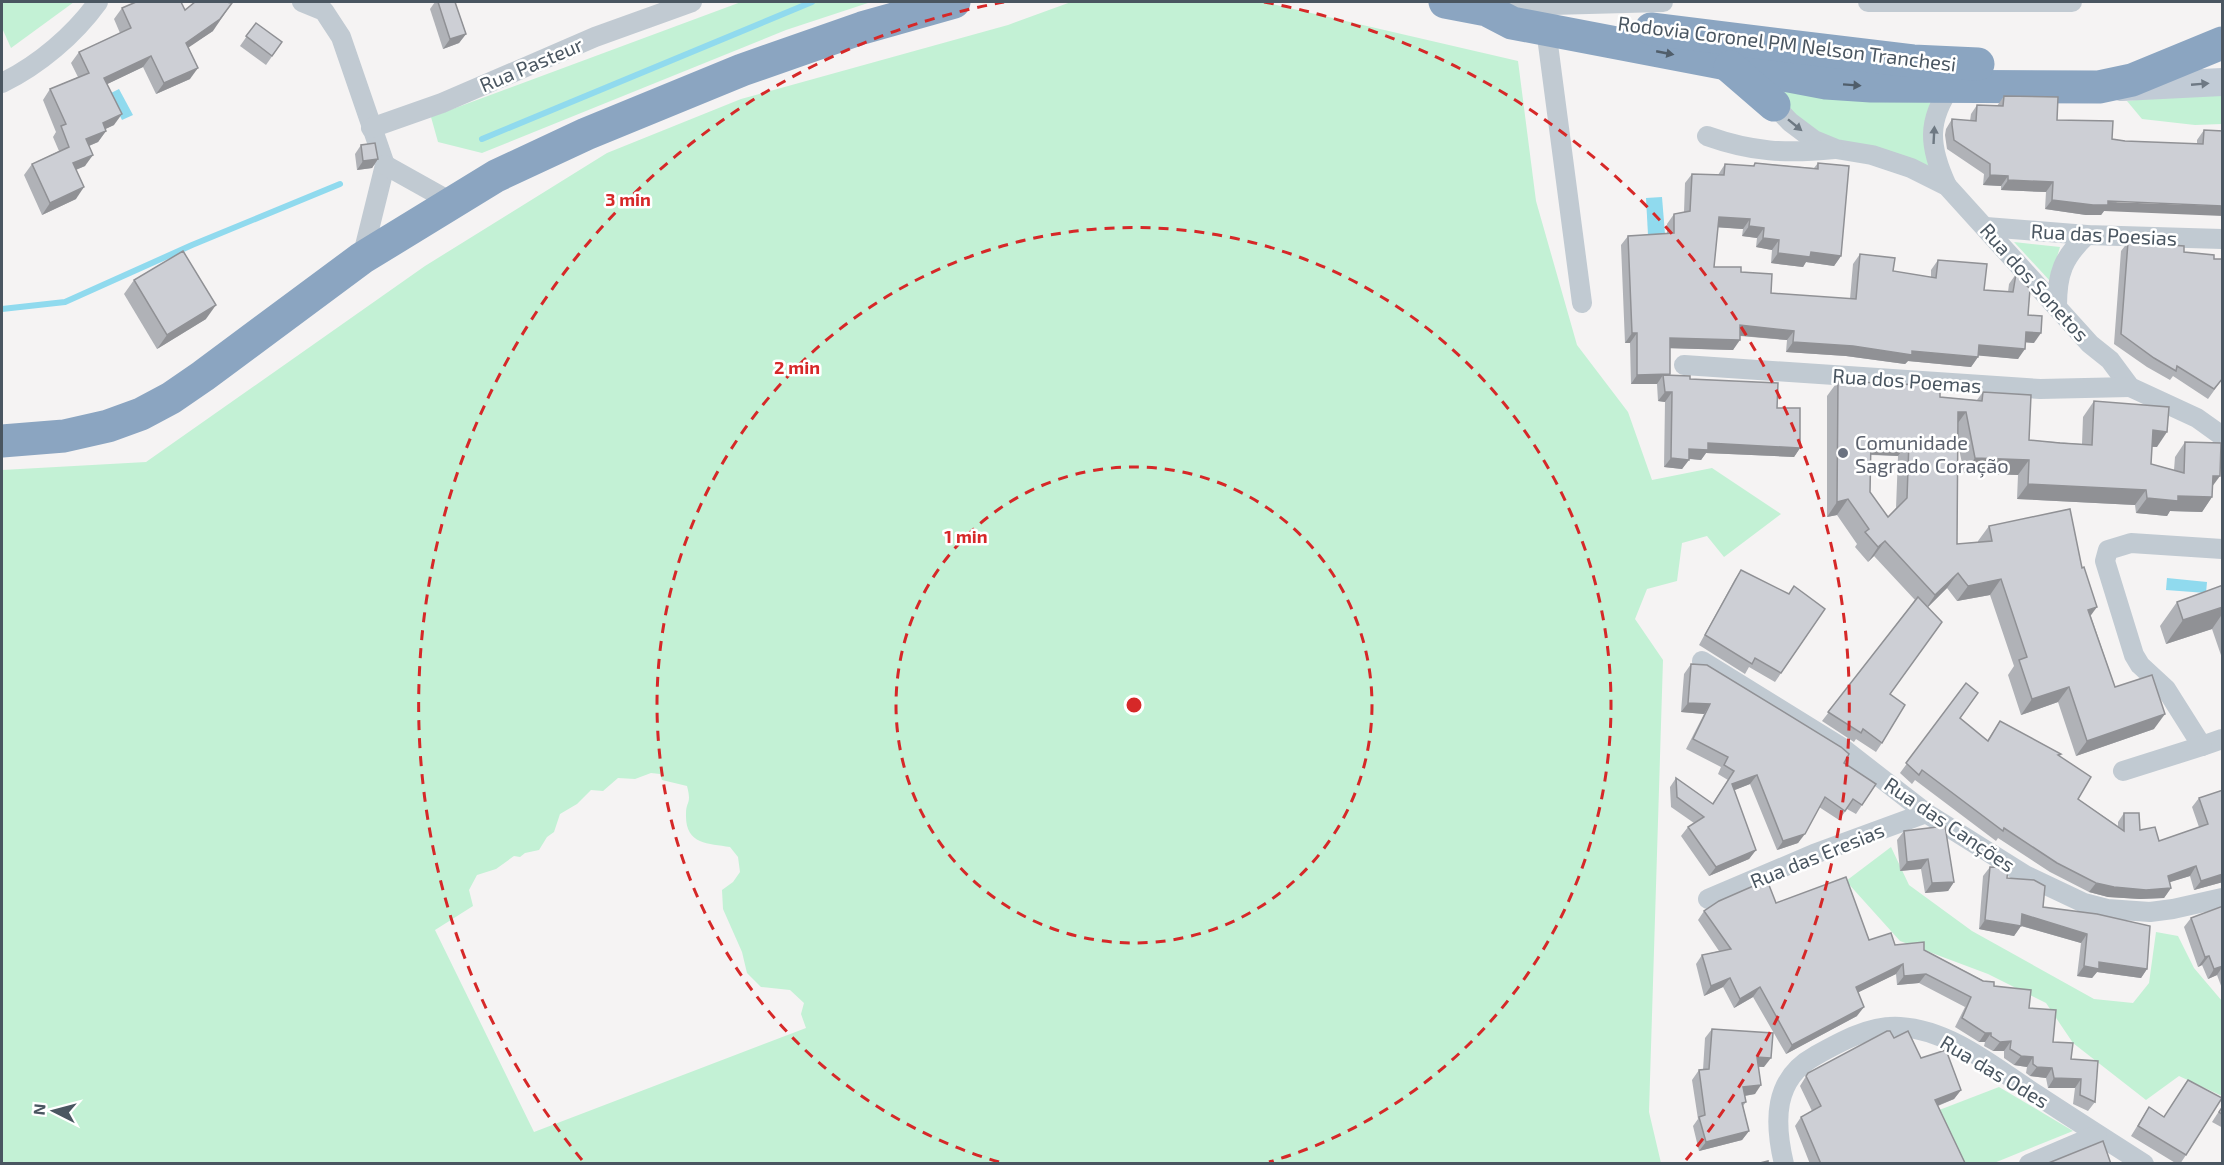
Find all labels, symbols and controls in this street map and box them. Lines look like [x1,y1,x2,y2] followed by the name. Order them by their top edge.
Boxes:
[1616,10,1958,76] street label: Rodovia Coronel PM Nelson Tranchesi
[476,31,586,97] street label: Rua Pasteur
[1656,49,1675,58] one-way arrow
[2190,79,2209,89] one-way arrow
[1843,80,1862,90] one-way arrow
[1787,118,1802,131] one-way arrow
[1929,125,1938,144] one-way arrow
[605,188,651,210] text: 3 min
[1976,218,2094,346] street label: Rua dos Sonetos
[2030,218,2178,250] street label: Rua das Poesias
[774,356,820,378] text: 2 min
[1832,363,1982,397] street label: Rua dos Poemas
[1855,430,2009,478] place label: Comunidade Sagrado Coração
[1836,446,1850,460] marker: Comunidade Sagrado Coração
[944,525,988,547] text: 1 min
[1124,695,1144,715] centre of rings
[1880,772,2020,877] street label: Rua das Canções
[1747,817,1887,893] street label: Rua das Eresias
[1937,1029,2053,1113] street label: Rua das Odes
[24,1081,84,1141] north arrow
[29,1103,49,1116] text: N

